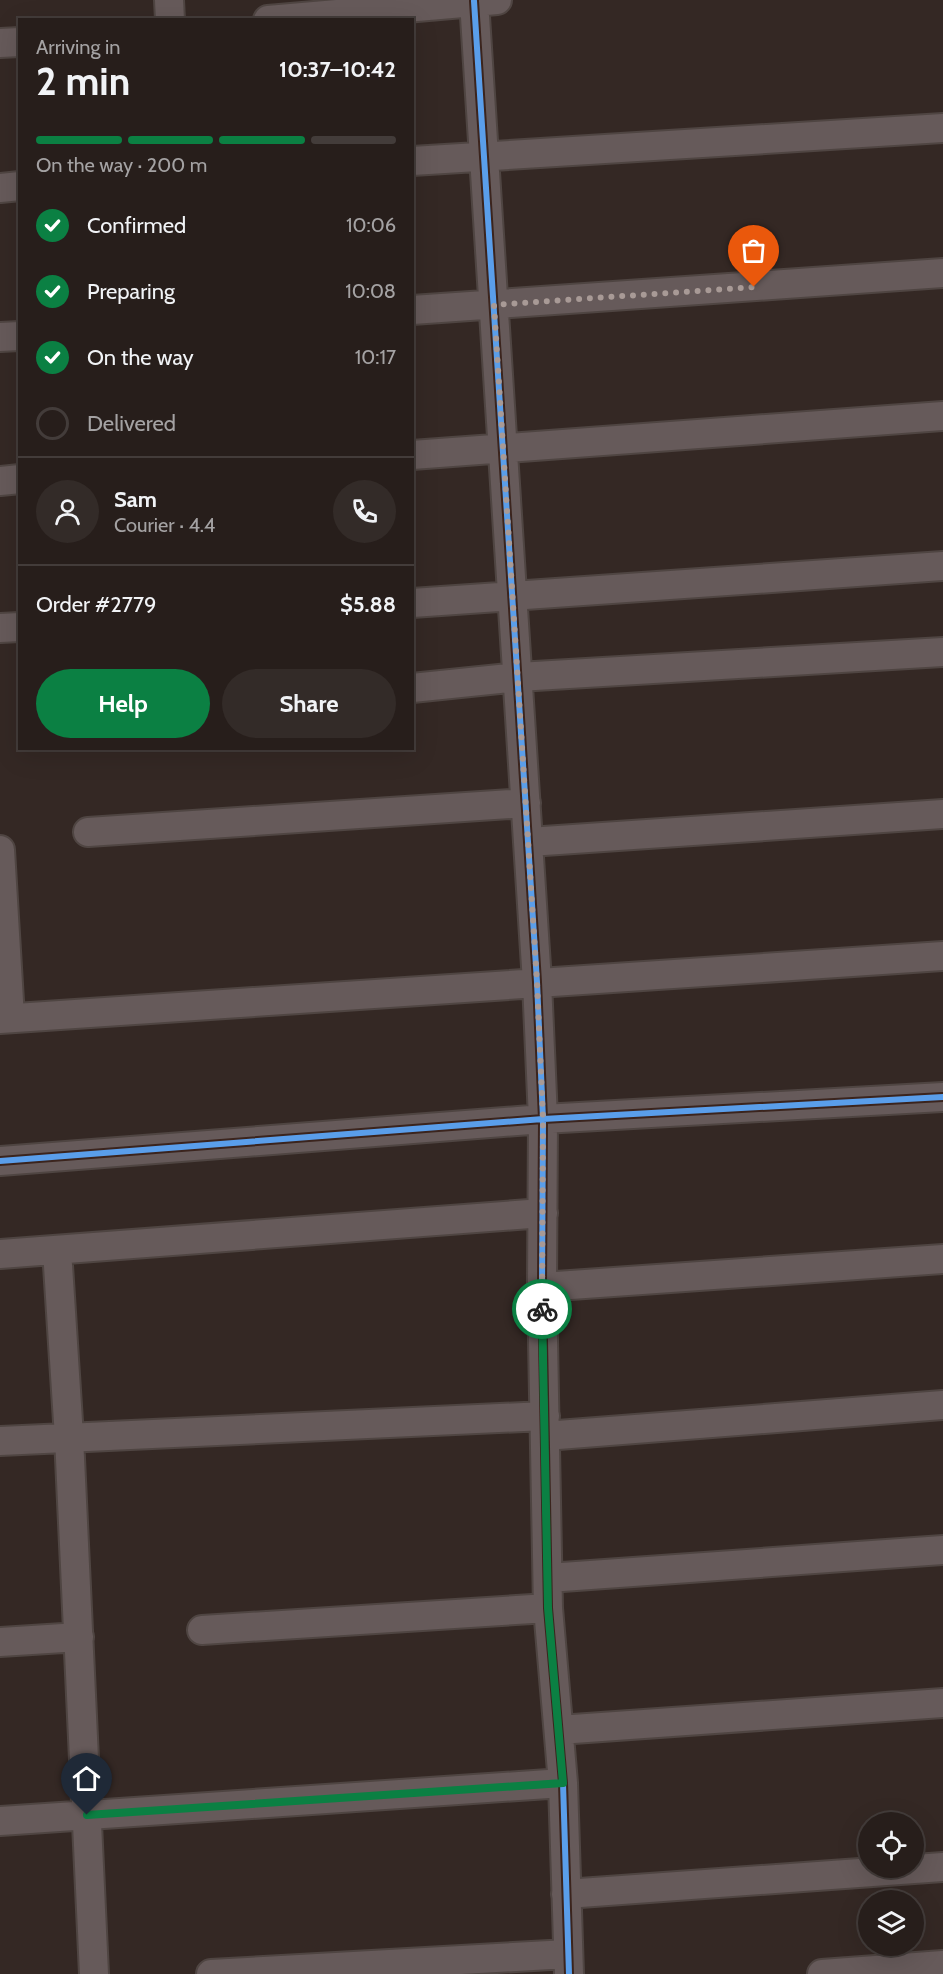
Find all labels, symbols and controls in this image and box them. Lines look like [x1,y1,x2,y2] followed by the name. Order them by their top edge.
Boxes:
[36,35,120,59] text: Arriving in
[279,56,396,83] text: 10:37–10:42
[36,57,130,105] text: 2 min
[36,153,207,177] text: On the way · 200 m
[36,209,69,242] icon: check
[87,212,186,239] text: Confirmed
[346,213,396,237] text: 10:06
[728,225,779,287] pin
[737,234,770,267] icon: bag
[36,275,69,308] icon: check
[87,278,175,305] text: Preparing
[345,279,396,303] text: 10:08
[36,341,69,374] icon: check
[87,344,194,371] text: On the way
[355,345,396,369] text: 10:17
[87,410,176,437] text: Delivered
[36,480,99,543] button: person
[333,480,396,543] button: phone
[114,486,157,513] text: Sam
[114,513,215,537] text: Courier · 4.4
[36,591,156,618] text: Order #2779
[340,591,396,618] text: $5.88
[36,669,210,738] button: Help
[222,669,396,738] button: Share
[512,1279,572,1339] courier
[526,1293,559,1326] icon: bike
[61,1753,112,1815] pin
[70,1762,103,1795] icon: home
[858,1812,924,1956] map controls
[858,1812,924,1878] button: locate
[858,1890,924,1956] button: layers

